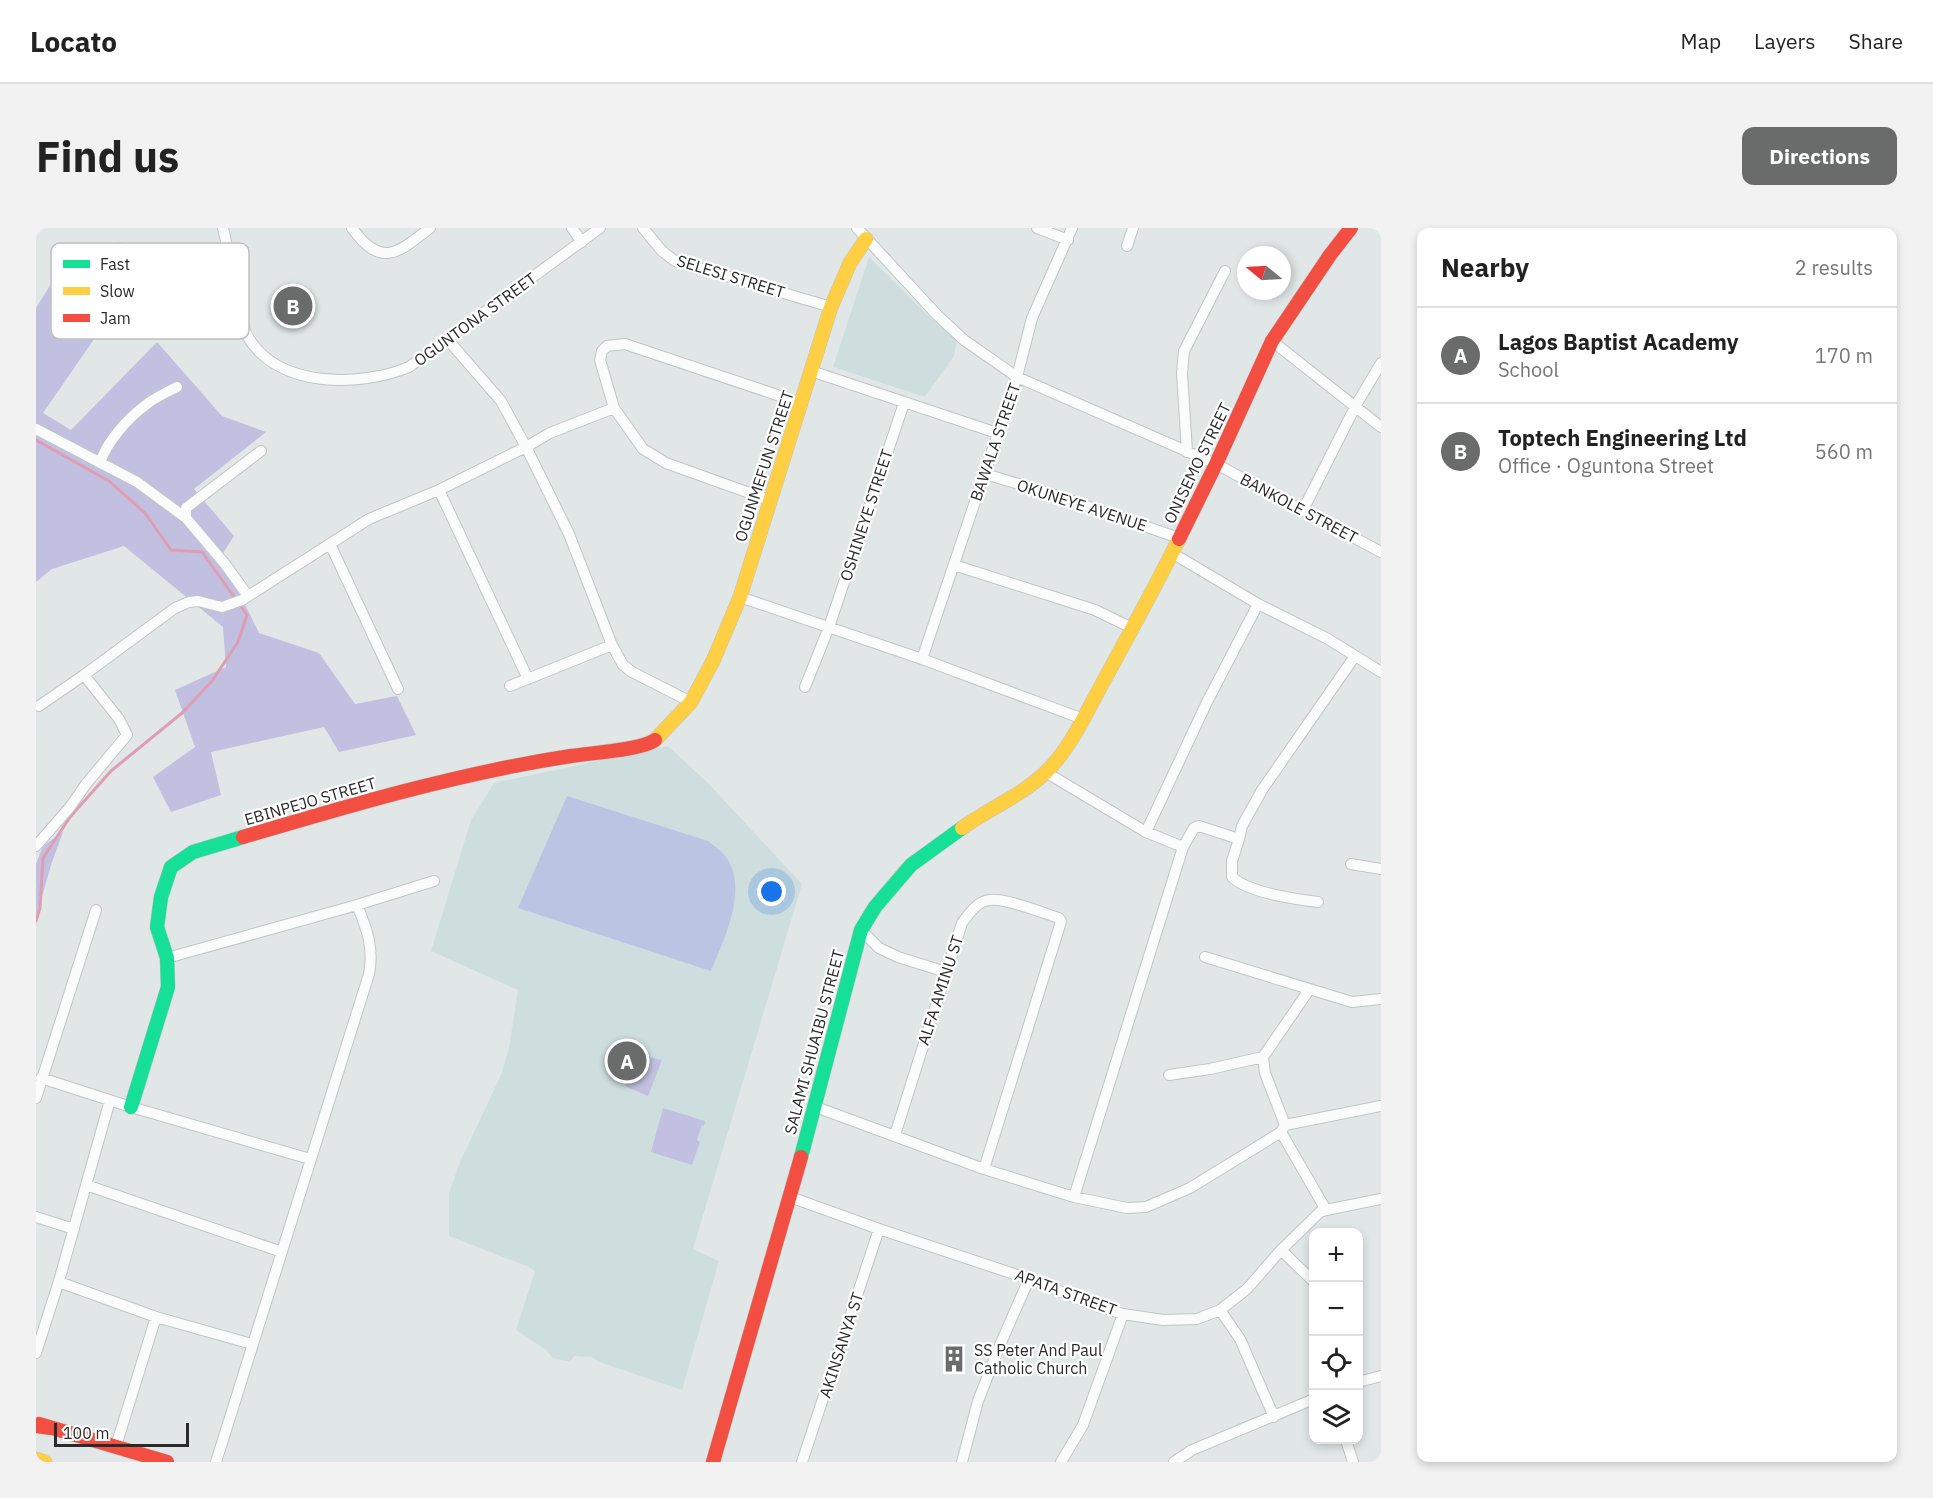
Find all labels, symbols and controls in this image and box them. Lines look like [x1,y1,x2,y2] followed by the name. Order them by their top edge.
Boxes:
[30,23,117,60] text: Locato
[1681,27,1721,55] text: Map
[1754,27,1816,55] text: Layers
[1849,27,1903,55] text: Share
[1742,127,1897,185] button: Directions
[36,129,179,184] text: Find us
[51,243,249,339] legend
[1237,246,1291,300] north arrow
[675,250,787,302] street label: SELESI STREET
[1441,250,1529,284] text: Nearby
[100,254,130,274] text: Fast
[1795,254,1873,281] text: 2 results
[410,268,540,370] street label: OGUNTONA STREET
[100,281,135,301] text: Slow
[274,284,312,328] pin: B
[100,308,131,328] text: Jam
[1498,327,1739,356] text: Lagos Baptist Academy
[1454,342,1467,369] text: A
[1815,342,1873,369] text: 170 m
[1498,356,1559,383] text: School
[965,380,1025,504] street label: BAWALA STREET
[730,388,798,544] street label: OGUNMEFUN STREET
[1159,399,1235,527] street label: ONISEMO STREET
[1498,423,1747,452] text: Toptech Engineering Ltd
[1454,438,1467,465] text: B
[1815,438,1873,465] text: 560 m
[835,447,897,583] street label: OSHINEYE STREET
[1498,452,1714,479] text: Office · Oguntona Street
[1237,469,1361,547] street label: BANKOLE STREET
[1015,475,1149,535] street label: OKUNEYE AVENUE
[242,773,378,829] street label: EBINPEJO STREET
[757,877,786,906] your location
[913,933,967,1047] street label: ALFA AMINU ST
[780,947,848,1137] street label: SALAMI SHUAIBU STREET
[608,1038,646,1084] pin: A
[1309,1228,1363,1444] map controls
[1309,1228,1363,1282] button: +
[1012,1264,1120,1320] street label: APATA STREET
[1309,1282,1363,1336] button: −
[815,1290,867,1400] street label: AKINSANYA ST
[1309,1336,1363,1390] button: locate
[974,1340,1102,1378] place label: SS Peter And Paul Catholic Church
[939,1344,969,1374] building icon: SS Peter And Paul Catholic Church
[1309,1390,1363,1444] button: layers
[54,1420,189,1448] scale bar
[63,1423,110,1443] text: 100 m

